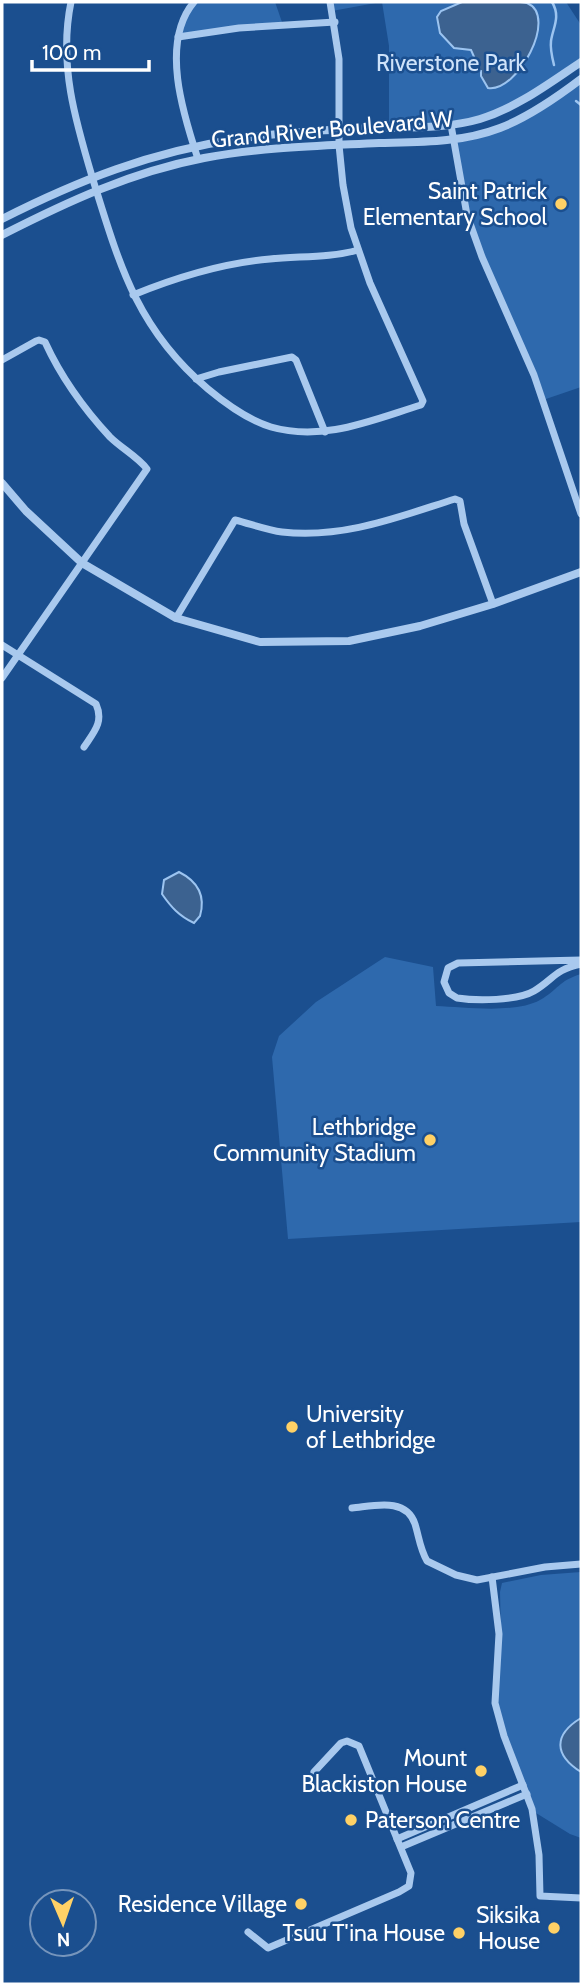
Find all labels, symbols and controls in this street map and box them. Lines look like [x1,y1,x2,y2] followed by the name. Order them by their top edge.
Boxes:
[32,28,149,72] scale bar
[42,40,101,65] text: 100 m
[376,49,527,77] park label: Riverstone Park
[210,104,454,154] street label: Grand River Boulevard W
[363,177,548,231] place label: Saint Patrick Elementary School
[553,196,569,212] marker: Saint Patrick Elementary School
[213,1113,416,1167] place label: Lethbridge Community Stadium
[422,1132,438,1148] marker: Lethbridge Community Stadium
[306,1400,436,1454] place label: University of Lethbridge
[284,1419,300,1435] marker: University of Lethbridge
[302,1744,467,1798] place label: Mount Blackiston House
[473,1763,489,1779] marker: Mount Blackiston House
[365,1806,521,1834] place label: Paterson Centre
[343,1812,359,1828] marker: Paterson Centre
[28,1888,98,1958] north arrow
[118,1890,287,1918] place label: Residence Village
[293,1896,309,1912] marker: Residence Village
[476,1901,540,1955] place label: Siksika House
[283,1919,445,1947] place label: Tsuu T'ina House
[546,1920,562,1936] marker: Siksika House
[451,1925,467,1941] marker: Tsuu T'ina House
[56,1928,71,1951] text: N

